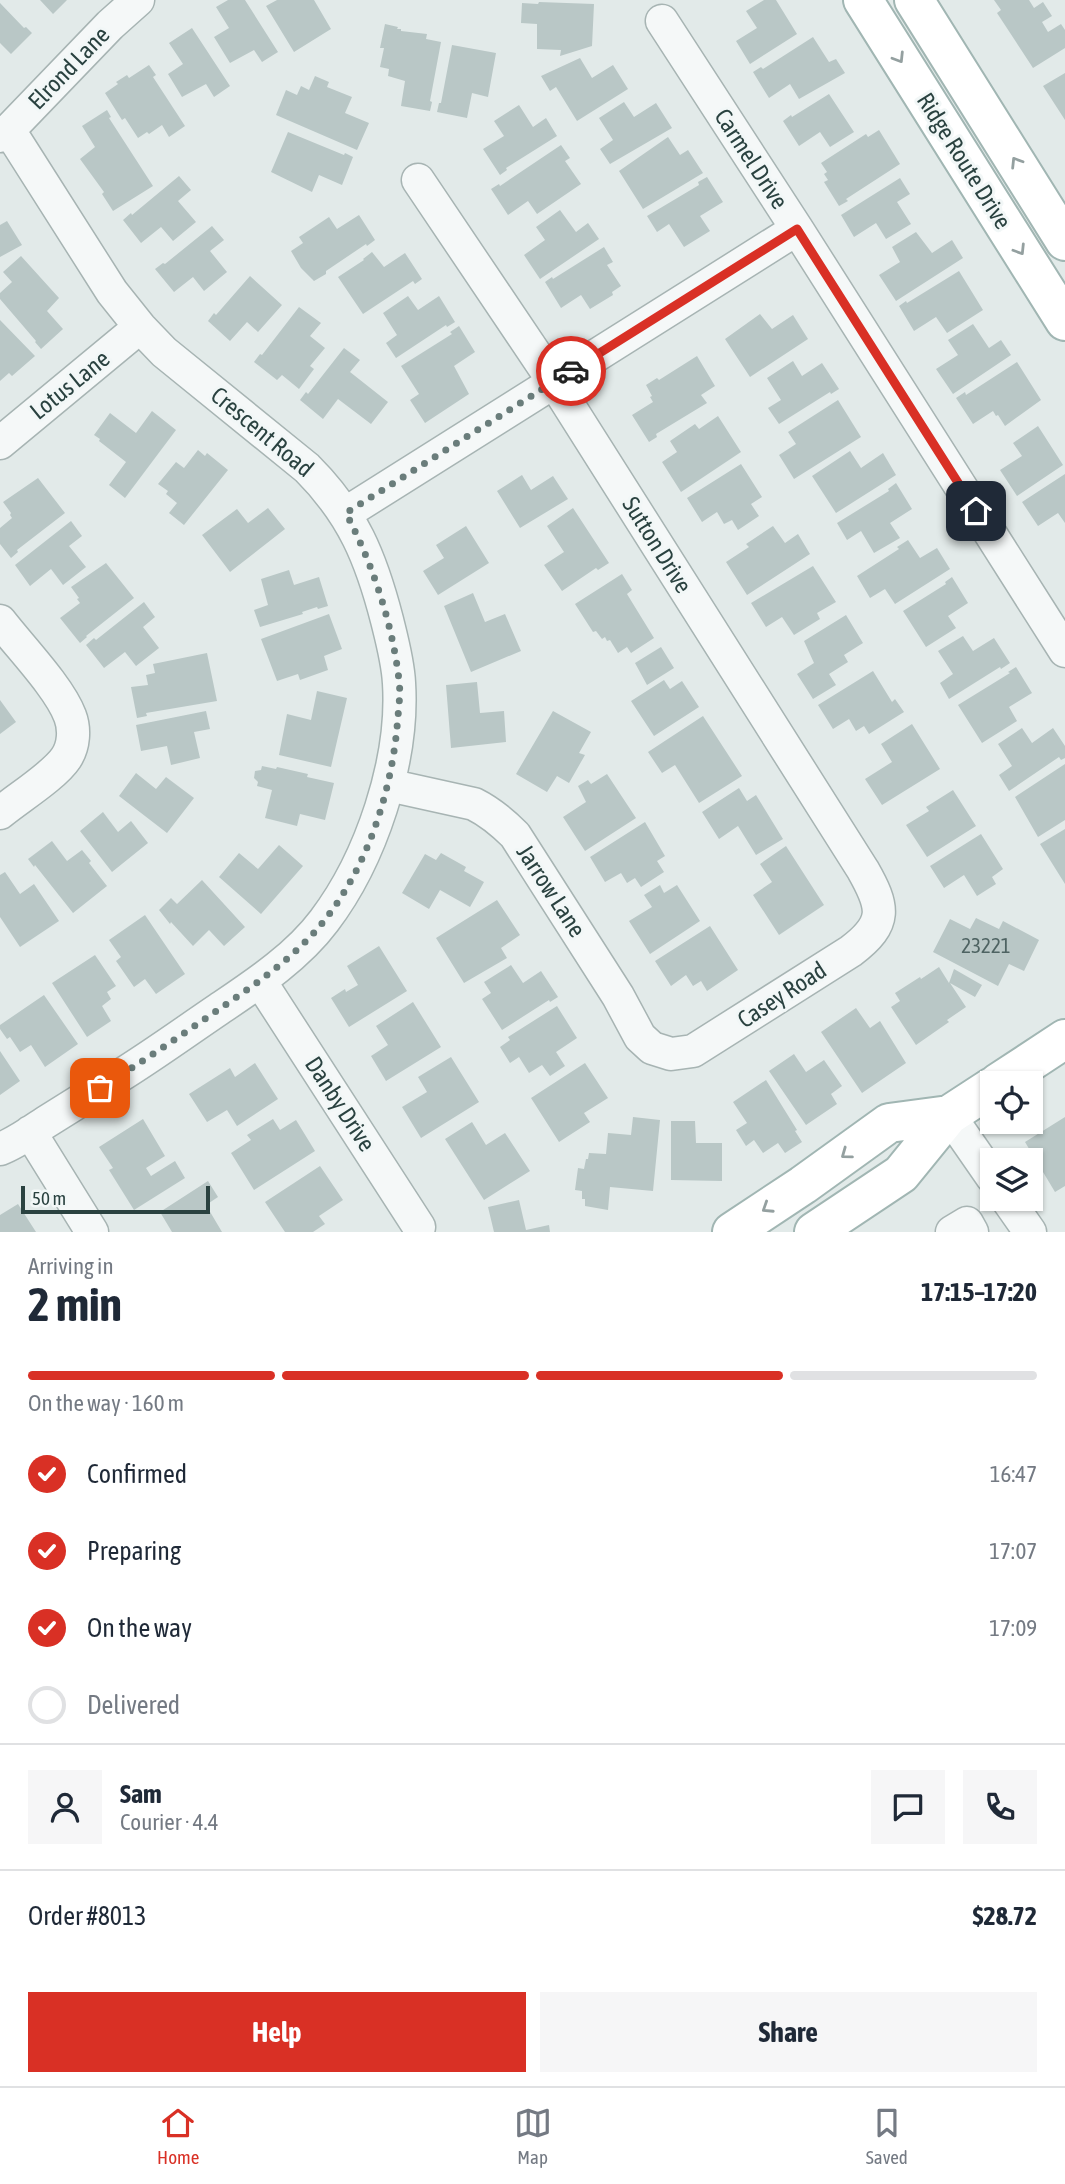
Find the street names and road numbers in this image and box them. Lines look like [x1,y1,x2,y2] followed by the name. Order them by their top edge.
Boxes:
[23,21,115,115] street label: Elrond Lane
[912,88,1017,234] street label: Ridge Route Drive
[709,104,794,214] street label: Carmel Drive
[25,345,115,425] street label: Lotus Lane
[206,381,319,482] street label: Crescent Road
[617,492,698,598] street label: Sutton Drive
[512,839,591,942] street label: Jarrow Lane
[732,956,831,1033] street label: Casey Road
[300,1051,381,1156] street label: Danby Drive

